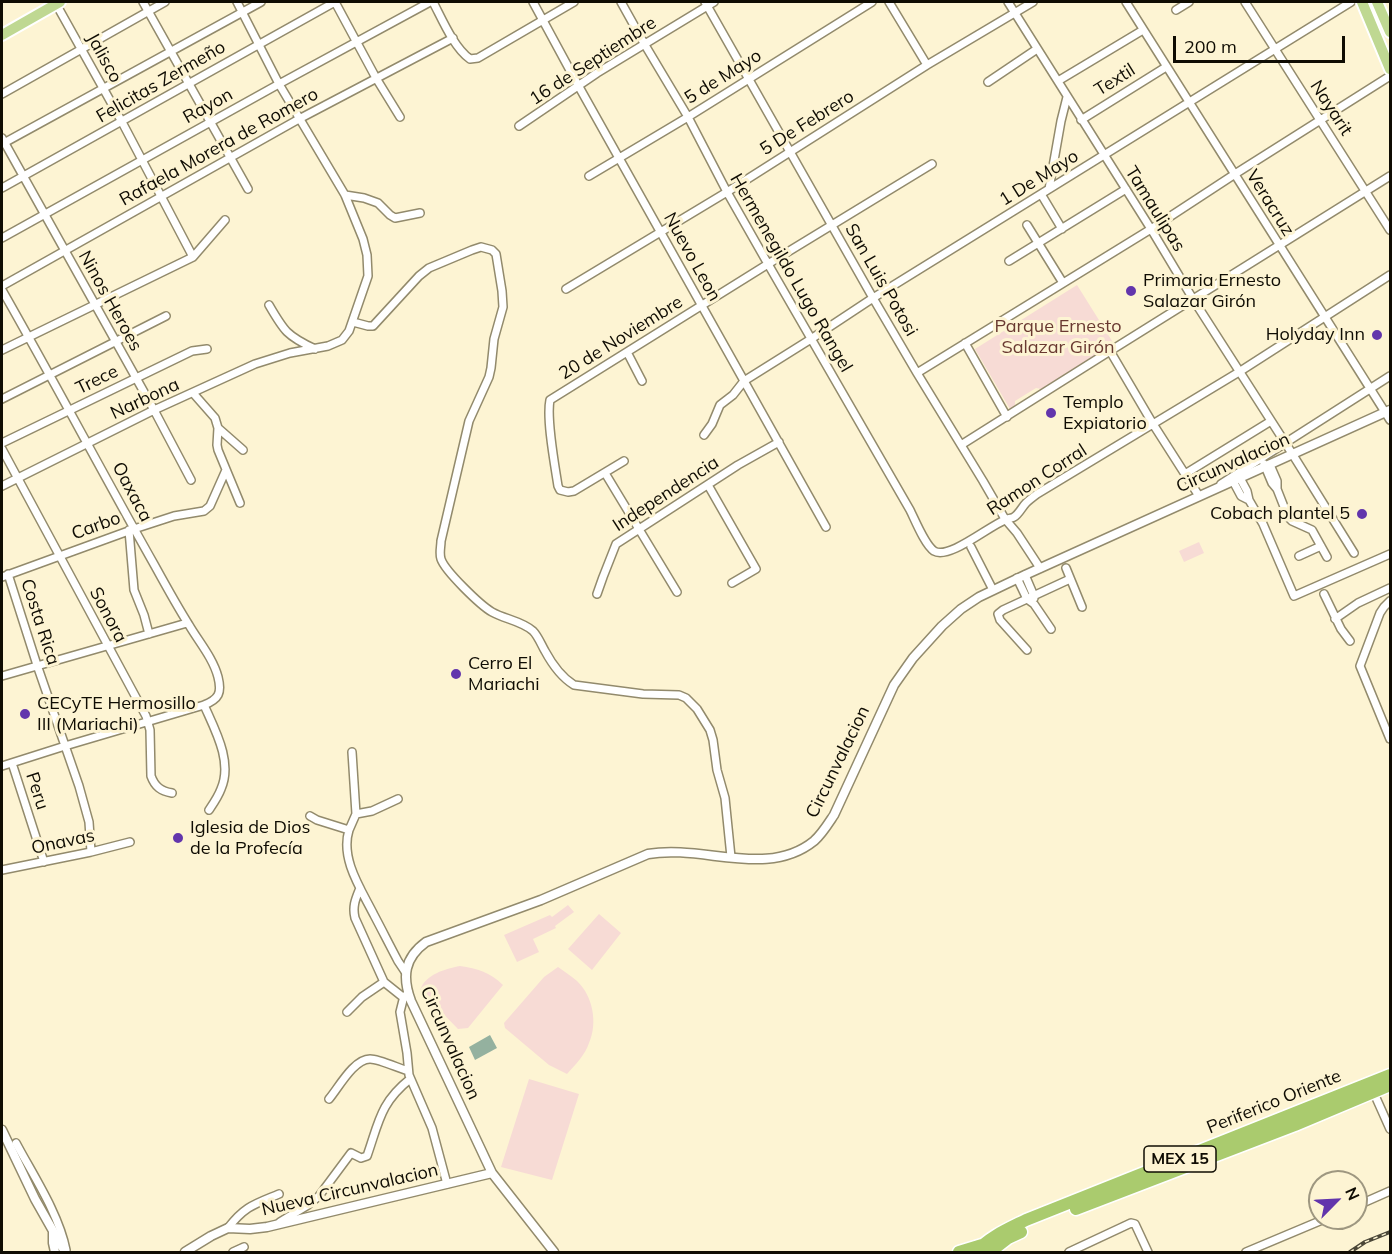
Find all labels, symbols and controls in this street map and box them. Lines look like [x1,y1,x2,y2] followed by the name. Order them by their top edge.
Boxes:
[526,12,660,110] street label: 16 de Septiembre
[1176,24,1348,62] scale bar
[82,29,126,87] street label: Jalisco
[1184,35,1237,58] text: 200 m
[93,36,229,128] street label: Felicitas Zermeño
[681,45,765,109] street label: 5 de Mayo
[1091,59,1139,101] street label: Textil
[1305,76,1357,140] street label: Nayarit
[116,83,322,211] street label: Rafaela Morera de Romero
[179,84,237,128] street label: Rayon
[756,86,858,160] street label: 5 De Febrero
[995,145,1083,211] street label: 1 De Mayo
[1120,162,1190,256] street label: Tamaulipas
[1241,166,1299,240] street label: Veracruz
[725,170,857,376] street label: Hermenegildo Lugo Rangel
[659,209,725,305] street label: Nuevo Leon
[840,220,922,340] street label: San Luis Potosi
[74,247,146,355] street label: Ninos Heroes
[1143,270,1281,312] place label: Primaria Ernesto Salazar Girón
[1124,284,1138,298] marker: Primaria Ernesto Salazar Girón
[555,291,687,385] street label: 20 de Noviembre
[995,316,1121,358] park label: Parque Ernesto Salazar Girón
[1266,324,1365,346] place label: Holyday Inn
[1370,328,1384,342] marker: Holyday Inn
[72,361,122,399] street label: Trece
[107,374,183,424] street label: Narbona
[1063,392,1147,434] place label: Templo Expiatorio
[1044,406,1058,420] marker: Templo Expiatorio
[1173,428,1293,498] street label: Circunvalacion
[983,440,1091,520] street label: Ramon Corral
[609,452,723,536] street label: Independencia
[107,458,157,526] street label: Oaxaca
[1210,503,1350,525] place label: Cobach plantel 5
[69,507,123,545] street label: Carbo
[1355,507,1369,521] marker: Cobach plantel 5
[16,576,64,668] street label: Costa Rica
[84,584,132,646] street label: Sonora
[468,653,540,696] place label: Cerro El Mariachi
[449,667,463,681] marker: Cerro El Mariachi
[37,693,196,736] place label: CECyTE Hermosillo III (Mariachi)
[802,702,874,822] street label: Circunvalacion
[18,707,32,721] marker: CECyTE Hermosillo III (Mariachi)
[21,770,53,812] street label: Peru
[190,817,311,860] place label: Iglesia de Dios de la Profecía
[29,825,97,859] street label: Onavas
[171,831,185,845] marker: Iglesia de Dios de la Profecía
[415,983,485,1103] street label: Circunvalacion
[1204,1065,1344,1139] street label: Periferico Oriente
[1144,1146,1216,1172] road number: MEX 15
[260,1159,440,1221] street label: Nueva Circunvalacion
[1308,1170,1368,1230] north arrow
[1341,1184,1364,1203] text: N

